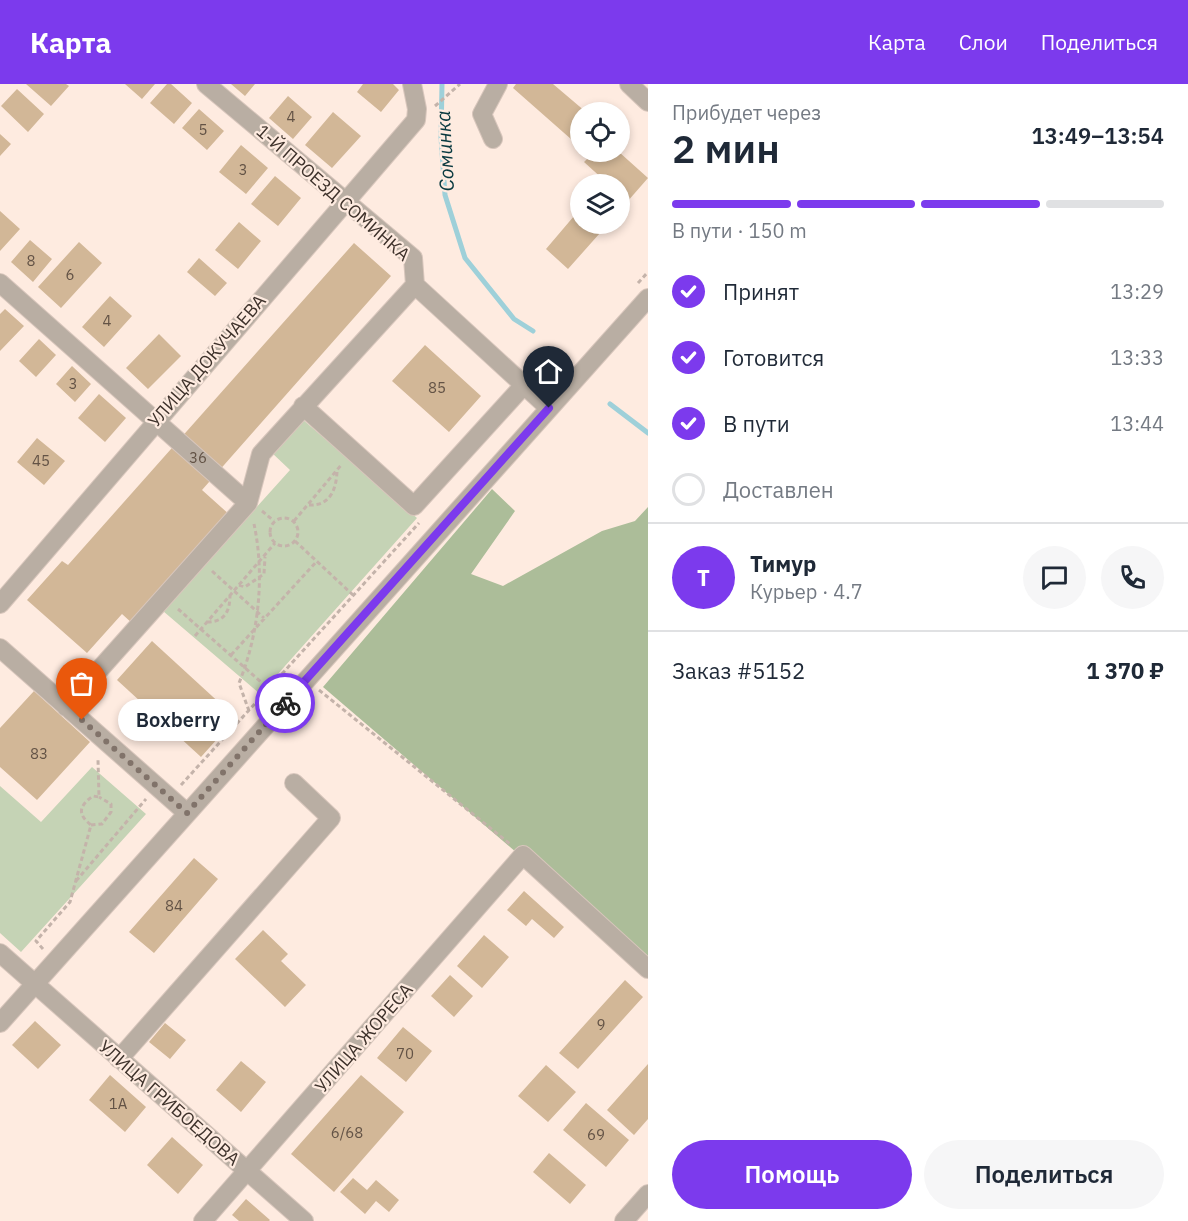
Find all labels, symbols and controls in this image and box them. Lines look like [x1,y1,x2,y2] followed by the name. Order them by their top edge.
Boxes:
[30,24,111,61] text: Карта
[868,28,926,56] text: Карта
[959,28,1008,56] text: Слои
[1041,28,1158,56] text: Поделиться
[672,99,821,126] text: Прибудет через
[570,102,630,234] map controls
[570,102,630,162] button: locate
[286,107,296,126] house number: 4
[429,110,460,192] water label: Соминка
[252,119,415,266] street label: 1-Й ПРОЕЗД СОМИНКА
[198,120,208,139] house number: 5
[1031,121,1164,150] text: 13:49–13:54
[672,123,780,174] text: 2 мин
[238,160,248,179] house number: 3
[570,174,630,234] button: layers
[672,217,807,244] text: В пути · 150 m
[26,251,36,270] house number: 8
[65,265,75,284] house number: 6
[672,275,705,308] icon: check
[723,277,799,306] text: Принят
[1110,278,1164,305] text: 13:29
[143,289,271,432] street label: УЛИЦА ДОКУЧАЕВА
[102,311,112,330] house number: 4
[672,341,705,374] icon: check
[723,343,824,372] text: Готовится
[1110,344,1164,371] text: 13:33
[523,346,574,408] pin
[532,355,565,388] icon: home
[68,374,78,393] house number: 3
[428,378,446,397] house number: 85
[672,407,705,440] icon: check
[723,409,790,438] text: В пути
[1110,410,1164,437] text: 13:44
[189,448,207,467] house number: 36
[32,451,50,470] house number: 45
[723,475,834,504] text: Доставлен
[1023,546,1086,609] button: chat
[1101,546,1164,609] button: phone
[750,549,816,578] text: Тимур
[697,563,710,592] text: Т
[750,578,863,605] text: Курьер · 4.7
[672,656,805,685] text: Заказ #5152
[1086,656,1164,685] text: 1 370 ₽
[56,658,107,720] pin
[65,667,98,700] icon: bag
[255,673,315,733] courier
[269,687,302,720] icon: bike
[118,699,238,741] callout: Boxberry
[136,706,220,733] text: Boxberry
[30,744,48,763] house number: 83
[165,896,183,915] house number: 84
[310,978,418,1097] street label: УЛИЦА ЖОРЕСА
[596,1015,606,1034] house number: 9
[94,1035,245,1171] street label: УЛИЦА ГРИБОЕДОВА
[396,1044,414,1063] house number: 70
[109,1094,128,1113] house number: 1А
[331,1123,363,1142] house number: 6/68
[587,1125,605,1144] house number: 69
[672,1140,912,1209] button: Помощь
[924,1140,1164,1209] button: Поделиться

